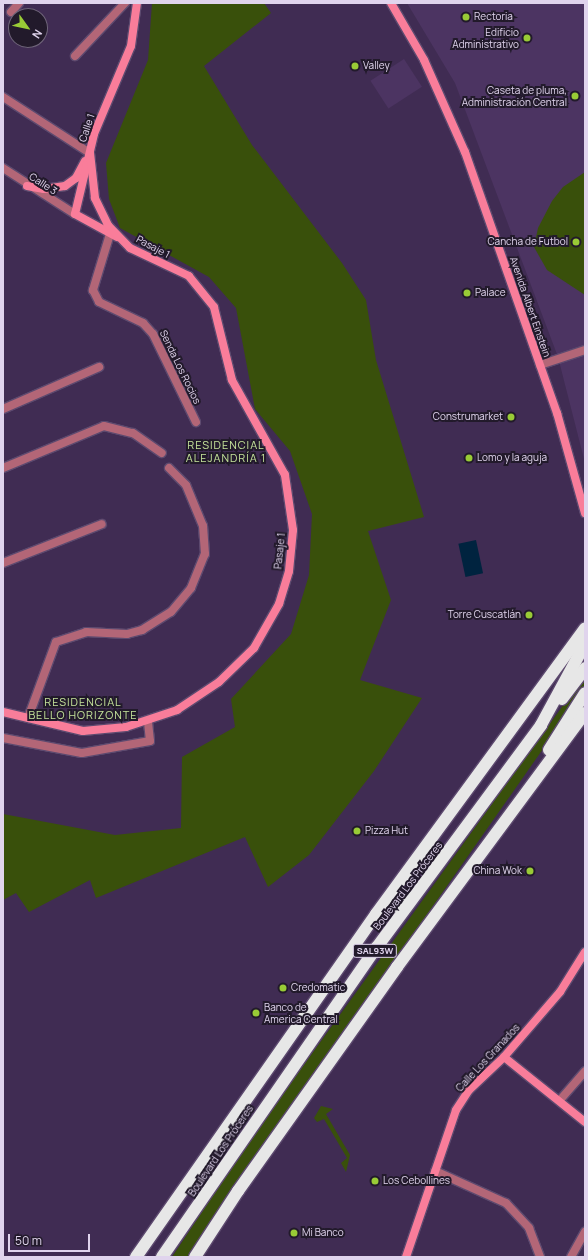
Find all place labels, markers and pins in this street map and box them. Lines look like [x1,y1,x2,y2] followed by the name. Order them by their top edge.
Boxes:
[474,11,513,23] place label: Rectoria
[461,12,471,22] marker: Rectoria
[452,26,519,50] place label: Edificio Administrativo
[522,33,532,43] marker: Edificio Administrativo
[363,60,390,72] place label: Valley
[350,61,360,71] marker: Valley
[462,84,567,108] place label: Caseta de pluma, Administración Central
[570,91,580,101] marker: Caseta de pluma, Administración Central
[487,236,568,248] place label: Cancha de Futbol
[571,237,581,247] marker: Cancha de Futbol
[475,287,505,299] place label: Palace
[462,288,472,298] marker: Palace
[433,411,503,423] place label: Construmarket
[506,412,516,422] marker: Construmarket
[477,452,547,464] place label: Lomo y la aguja
[464,453,474,463] marker: Lomo y la aguja
[448,609,521,621] place label: Torre Cuscatlán
[524,610,534,620] marker: Torre Cuscatlán
[365,825,408,837] place label: Pizza Hut
[352,826,362,836] marker: Pizza Hut
[473,865,522,877] place label: China Wok
[525,866,535,876] marker: China Wok
[291,982,345,994] place label: Credomatic
[278,983,288,993] marker: Credomatic
[264,1001,338,1024] place label: Banco de America Central
[251,1008,261,1018] marker: Banco de America Central
[383,1175,450,1187] place label: Los Cebollines
[370,1176,380,1186] marker: Los Cebollines
[302,1227,344,1239] place label: Mi Banco
[289,1228,299,1238] marker: Mi Banco

